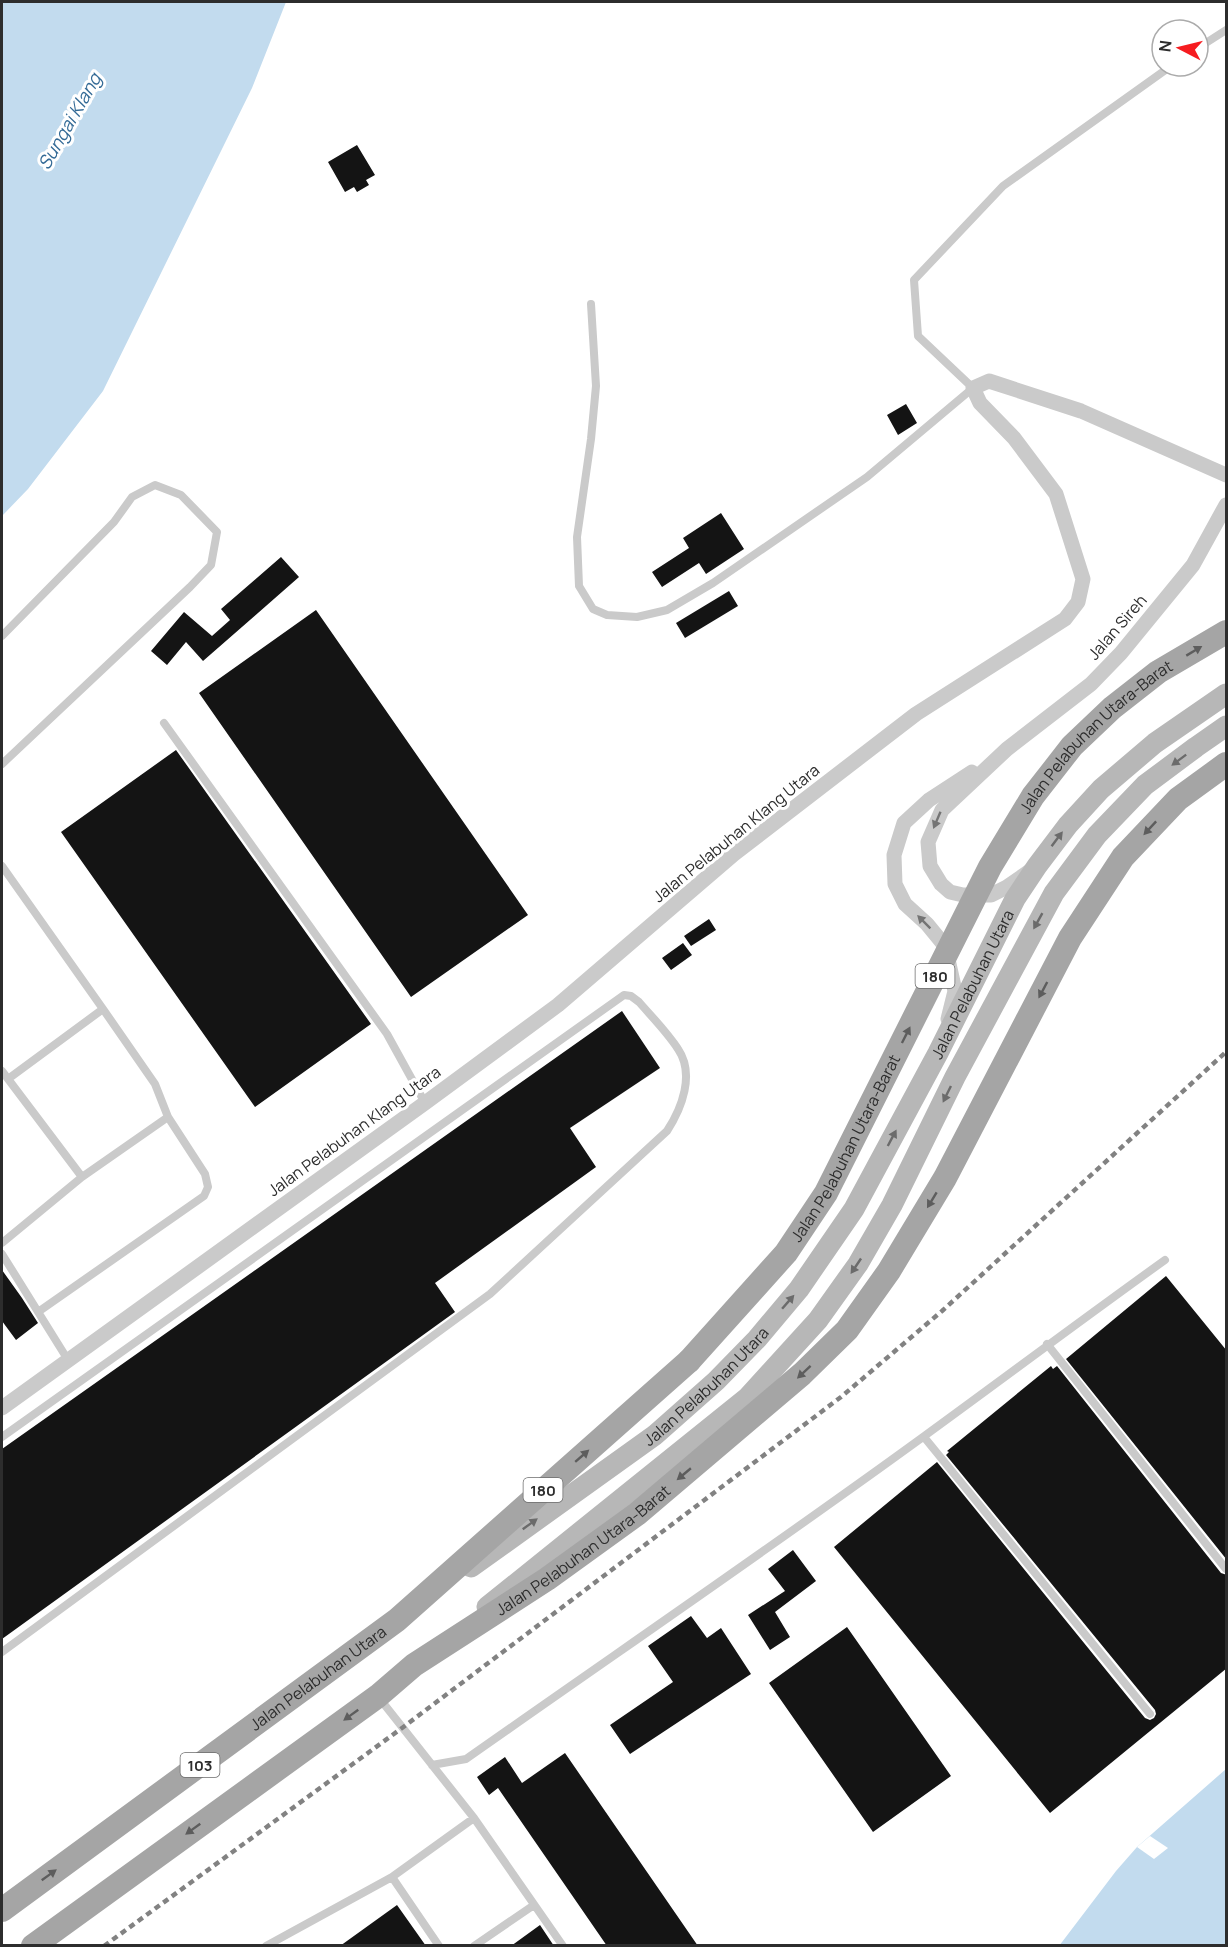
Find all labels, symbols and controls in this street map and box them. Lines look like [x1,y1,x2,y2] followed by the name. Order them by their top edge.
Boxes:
[1150,18,1210,78] north arrow
[1153,39,1177,53] text: N
[32,67,107,173] water label: Sungai Klang
[1083,590,1151,664] street label: Jalan Sireh
[1186,646,1202,657] one-way arrow
[1014,655,1177,817] street label: Jalan Pelabuhan Utara-Barat
[1171,754,1187,766] one-way arrow
[648,759,824,907] street label: Jalan Pelabuhan Klang Utara
[933,812,942,829] one-way arrow
[1143,821,1157,836] one-way arrow
[1051,832,1063,847] one-way arrow
[926,906,1019,1063] street label: Jalan Pelabuhan Utara
[1033,913,1043,930] one-way arrow
[916,915,931,929] one-way arrow
[916,964,954,988] road number: 180
[1038,982,1048,999] one-way arrow
[901,1026,910,1043] one-way arrow
[785,1051,905,1246] street label: Jalan Pelabuhan Utara-Barat
[263,1061,445,1201] street label: Jalan Pelabuhan Klang Utara
[942,1085,951,1102] one-way arrow
[887,1129,897,1146] one-way arrow
[927,1192,938,1208] one-way arrow
[851,1258,862,1275] one-way arrow
[781,1295,794,1310] one-way arrow
[639,1322,773,1451] street label: Jalan Pelabuhan Utara
[796,1365,811,1379] one-way arrow
[574,1450,589,1463] one-way arrow
[676,1468,692,1481] one-way arrow
[524,1478,562,1502] road number: 180
[491,1480,675,1620] street label: Jalan Pelabuhan Utara-Barat
[521,1518,537,1530] one-way arrow
[245,1621,391,1735] street label: Jalan Pelabuhan Utara
[344,1708,359,1720] one-way arrow
[180,1753,220,1777] road number: 103
[186,1823,202,1835] one-way arrow
[41,1870,56,1882] one-way arrow

